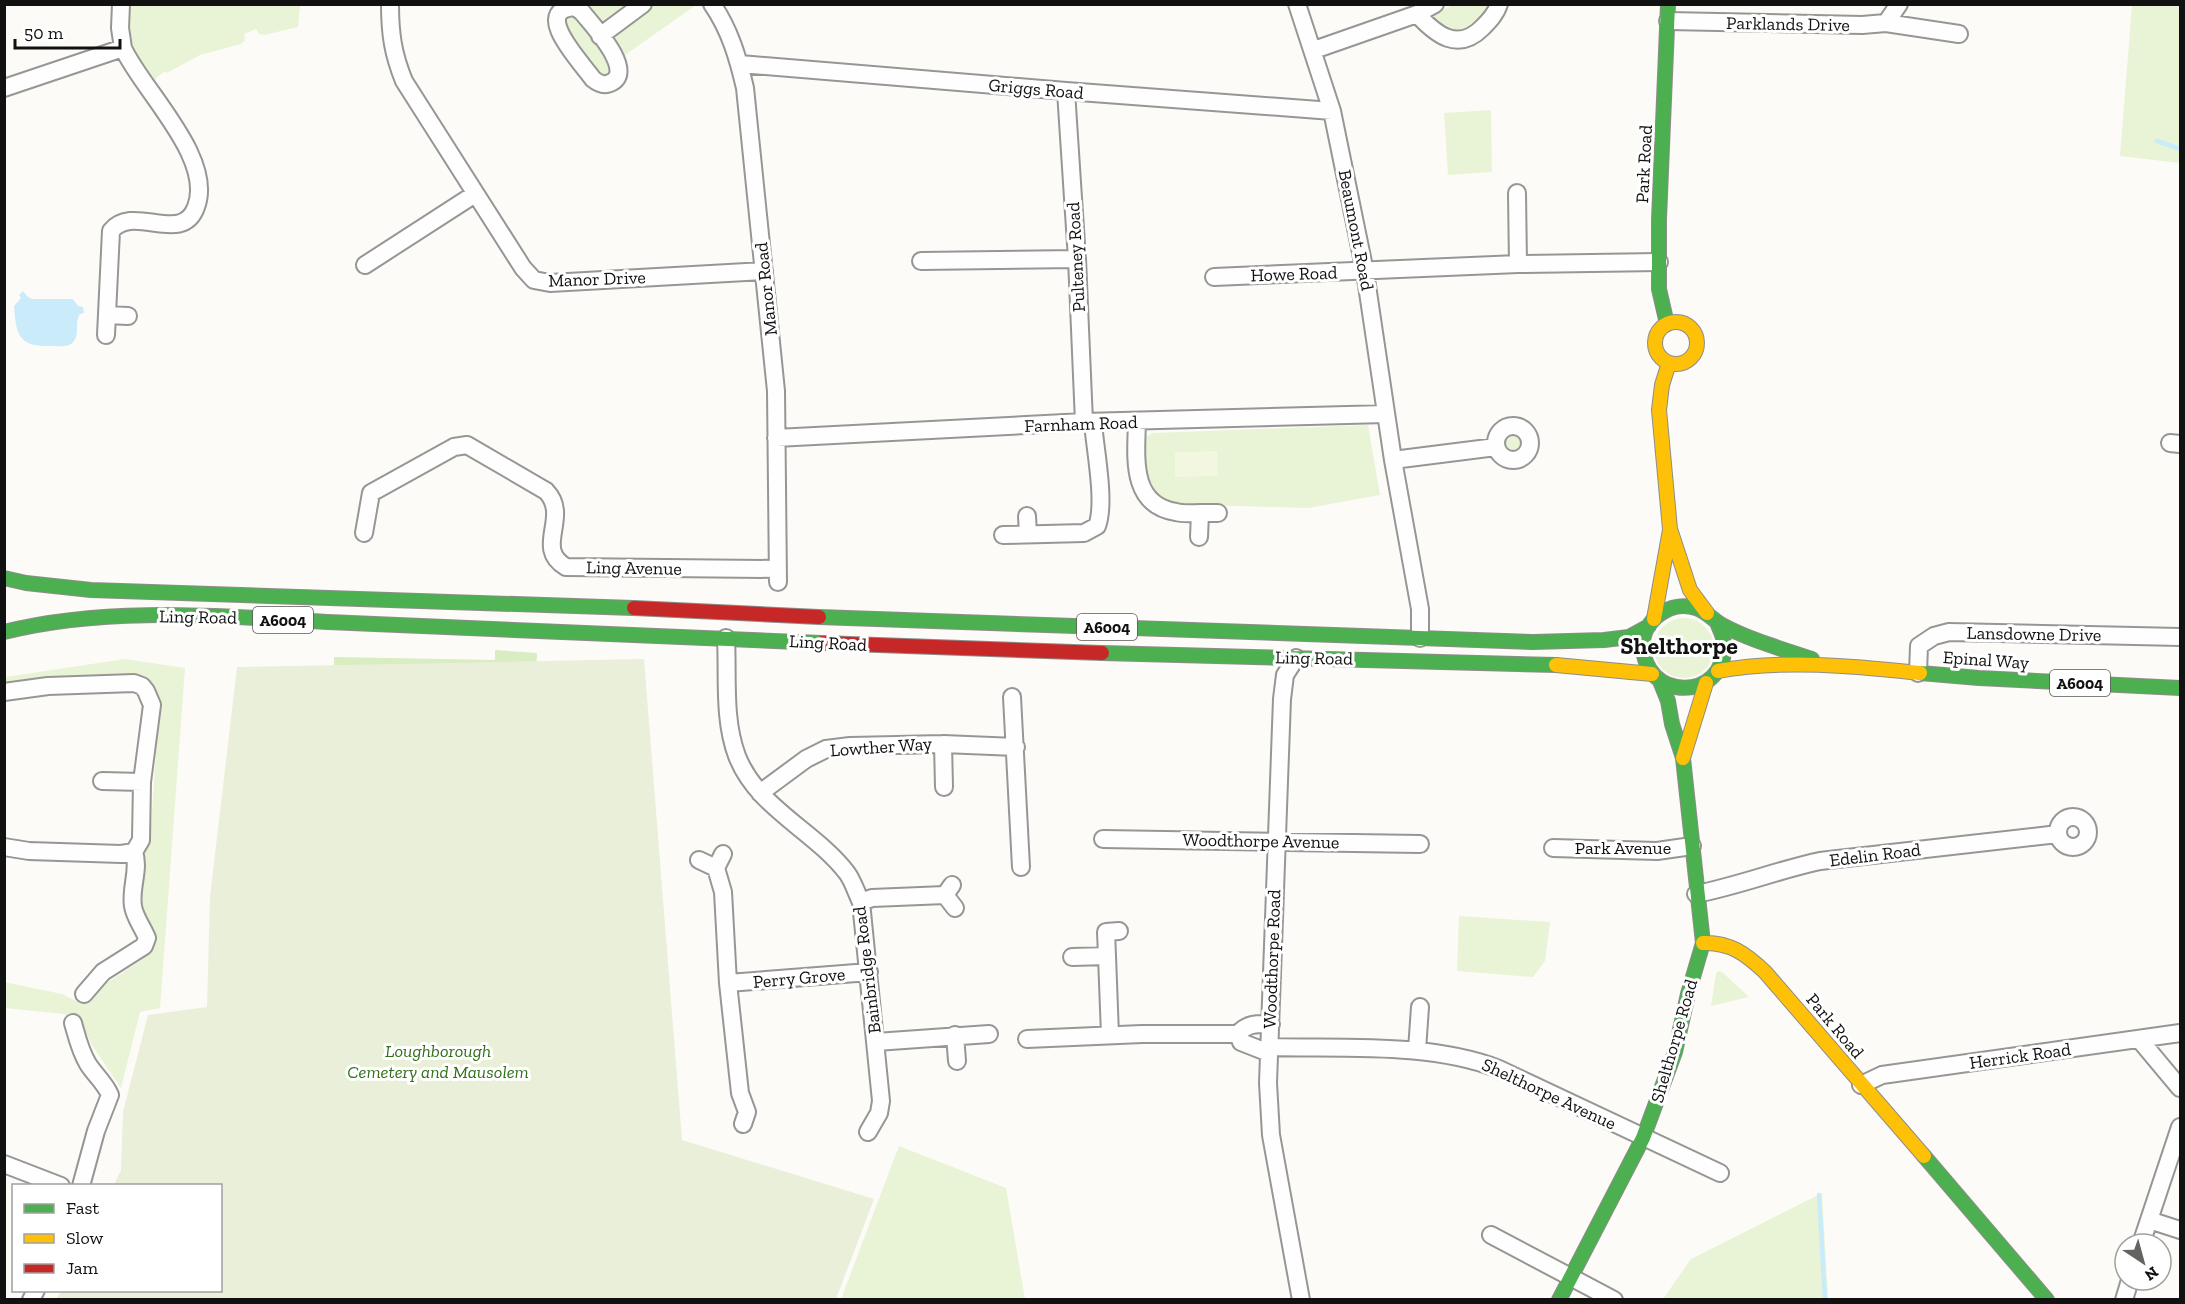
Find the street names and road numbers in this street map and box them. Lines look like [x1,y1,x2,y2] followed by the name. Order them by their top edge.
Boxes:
[1726,12,1850,36] street label: Parklands Drive
[988,74,1085,104] street label: Griggs Road
[1631,124,1657,204] street label: Park Road
[1333,168,1379,292] street label: Beaumont Road
[1062,201,1090,313] street label: Pulteney Road
[750,241,782,337] street label: Manor Road
[1250,261,1338,287] street label: Howe Road
[548,266,646,292] street label: Manor Drive
[1024,411,1138,437] street label: Farnham Road
[586,556,682,580] street label: Ling Avenue
[159,605,237,629] street label: Ling Road
[253,607,313,633] road number: A6004
[1077,614,1137,640] road number: A6004
[1966,622,2102,646] street label: Lansdowne Drive
[789,630,868,656] street label: Ling Road
[1275,646,1353,670] street label: Ling Road
[1942,646,2031,674] street label: Epinal Way
[2050,670,2110,696] road number: A6004
[829,732,934,762] street label: Lowther Way
[1182,829,1340,853] street label: Woodthorpe Avenue
[1575,837,1671,859] street label: Park Avenue
[1828,838,1922,872] street label: Edelin Road
[1259,889,1285,1029] street label: Woodthorpe Road
[848,905,886,1035] street label: Bainbridge Road
[752,963,846,993] street label: Perry Grove
[1646,977,1702,1105] street label: Shelthorpe Road
[1801,989,1869,1063] street label: Park Road
[1968,1038,2072,1074] street label: Herrick Road
[1478,1053,1620,1135] street label: Shelthorpe Avenue

